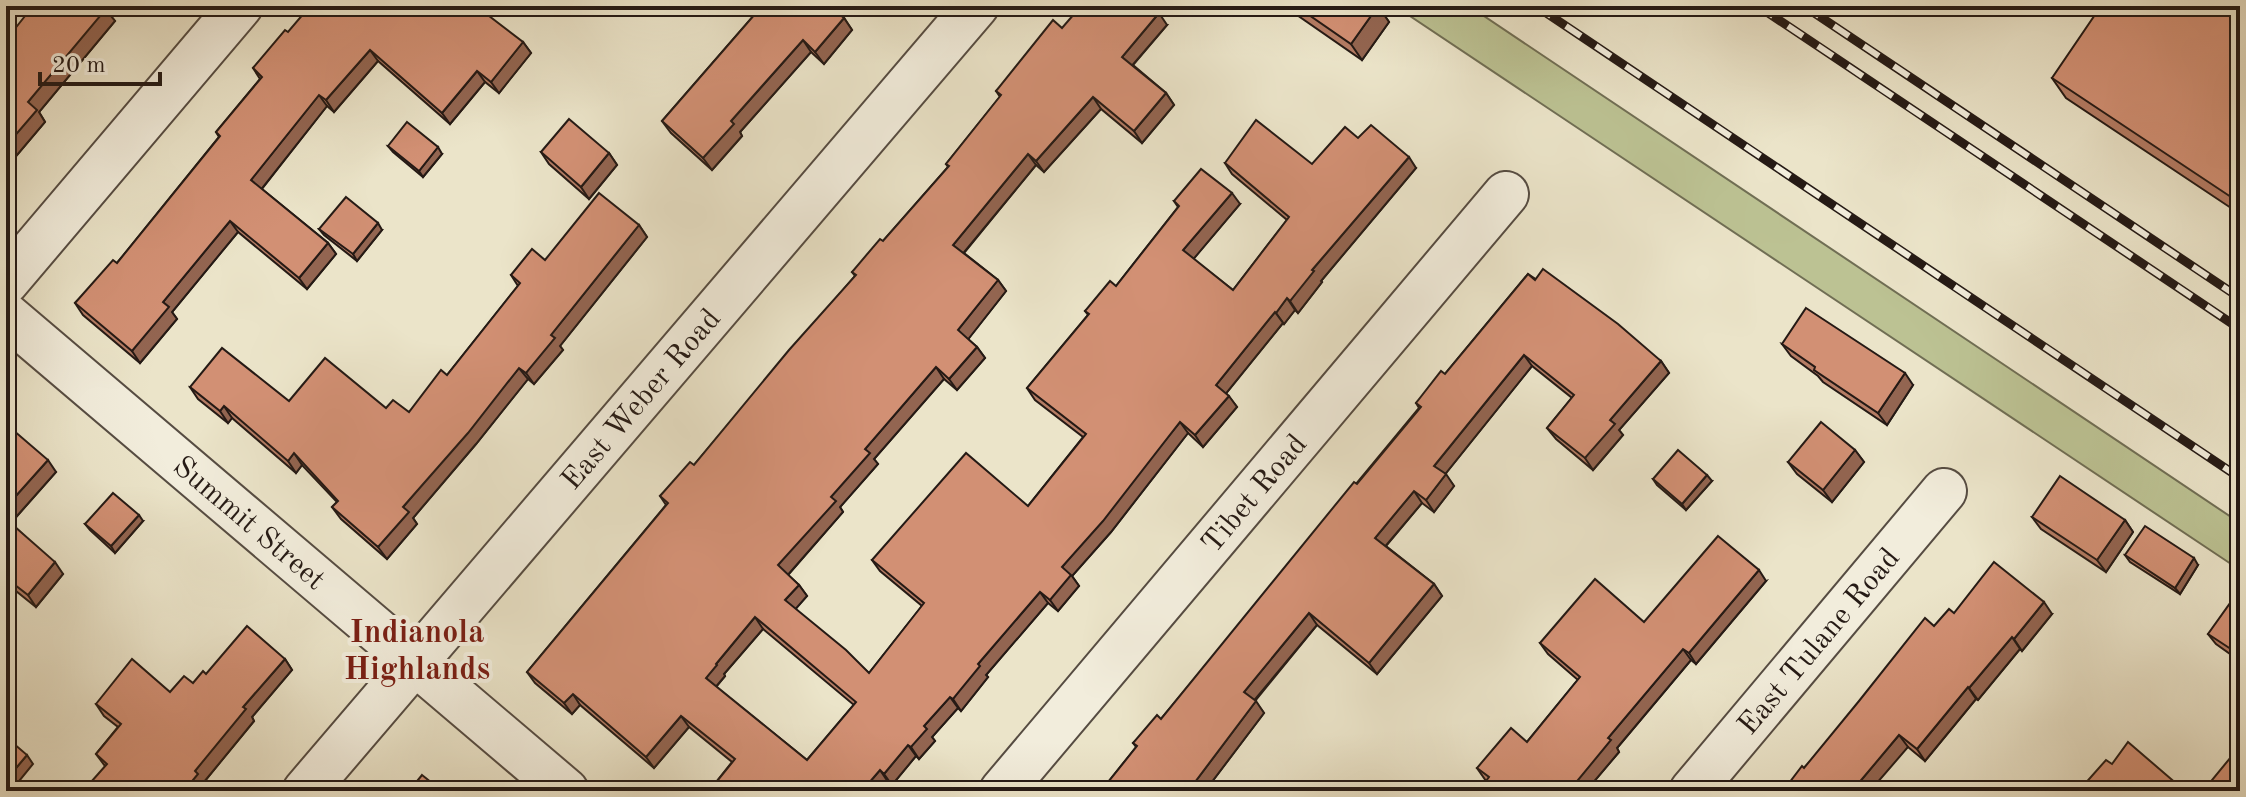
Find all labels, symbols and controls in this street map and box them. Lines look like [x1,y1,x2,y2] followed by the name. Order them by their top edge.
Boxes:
[40,36,160,86] scale bar
[52,54,106,78] text: 20 m
[557,304,727,496] street label: East Weber Road
[1197,429,1313,559] street label: Tibet Road
[167,451,330,596] street label: Summit Street
[1733,543,1906,741] street label: East Tulane Road
[344,618,490,687] district label: Indianola Highlands

